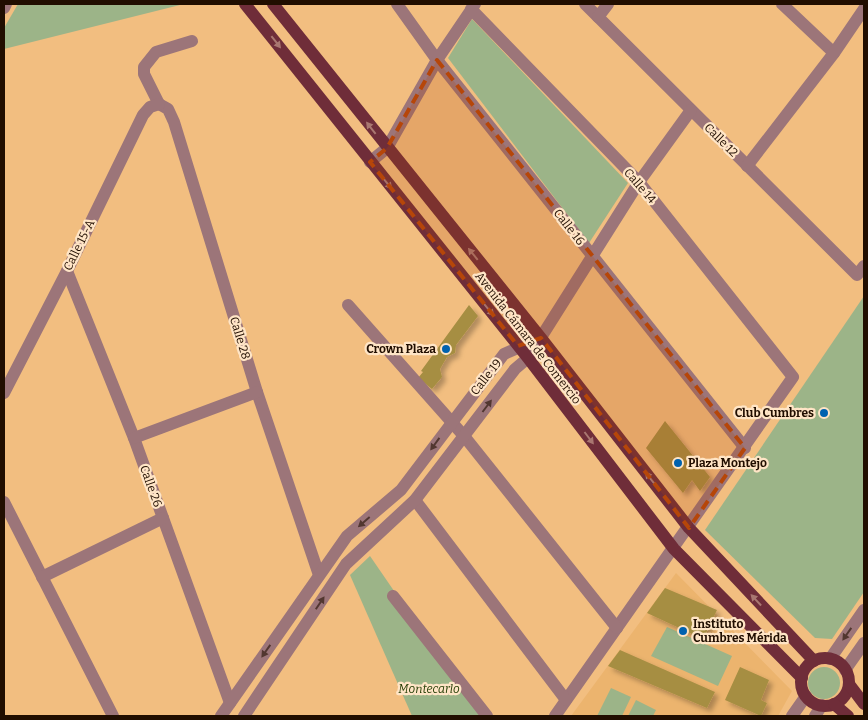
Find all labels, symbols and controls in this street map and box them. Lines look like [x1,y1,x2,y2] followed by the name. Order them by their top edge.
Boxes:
[270,35,281,48] one-way arrow
[701,120,741,160] street label: Calle 12
[365,121,376,134] one-way arrow
[621,166,659,206] street label: Calle 14
[382,176,393,189] one-way arrow
[551,206,587,248] street label: Calle 16
[61,217,98,273] street label: Calle 15-A
[467,248,478,261] one-way arrow
[472,269,584,407] street label: Avenida Cámara de Comercio
[483,303,494,316] one-way arrow
[227,315,253,361] street label: Calle 28
[366,342,436,356] place label: Crown Plaza
[440,343,452,355] marker: Crown Plaza
[468,356,504,398] street label: Calle 19
[482,399,492,413] one-way arrow
[735,406,814,420] place label: Club Cumbres
[818,407,830,419] marker: Club Cumbres
[584,431,594,445] one-way arrow
[430,437,440,451] one-way arrow
[688,456,767,471] place label: Plaza Montejo
[672,457,684,469] marker: Plaza Montejo
[137,463,165,509] street label: Calle 26
[644,471,655,484] one-way arrow
[358,516,371,527] one-way arrow
[750,594,762,606] one-way arrow
[315,596,324,610] one-way arrow
[693,617,787,645] place label: Instituto Cumbres Mérida
[677,625,689,637] marker: Instituto Cumbres Mérida
[842,627,852,641] one-way arrow
[261,644,271,658] one-way arrow
[398,682,460,696] park label: Montecarlo

